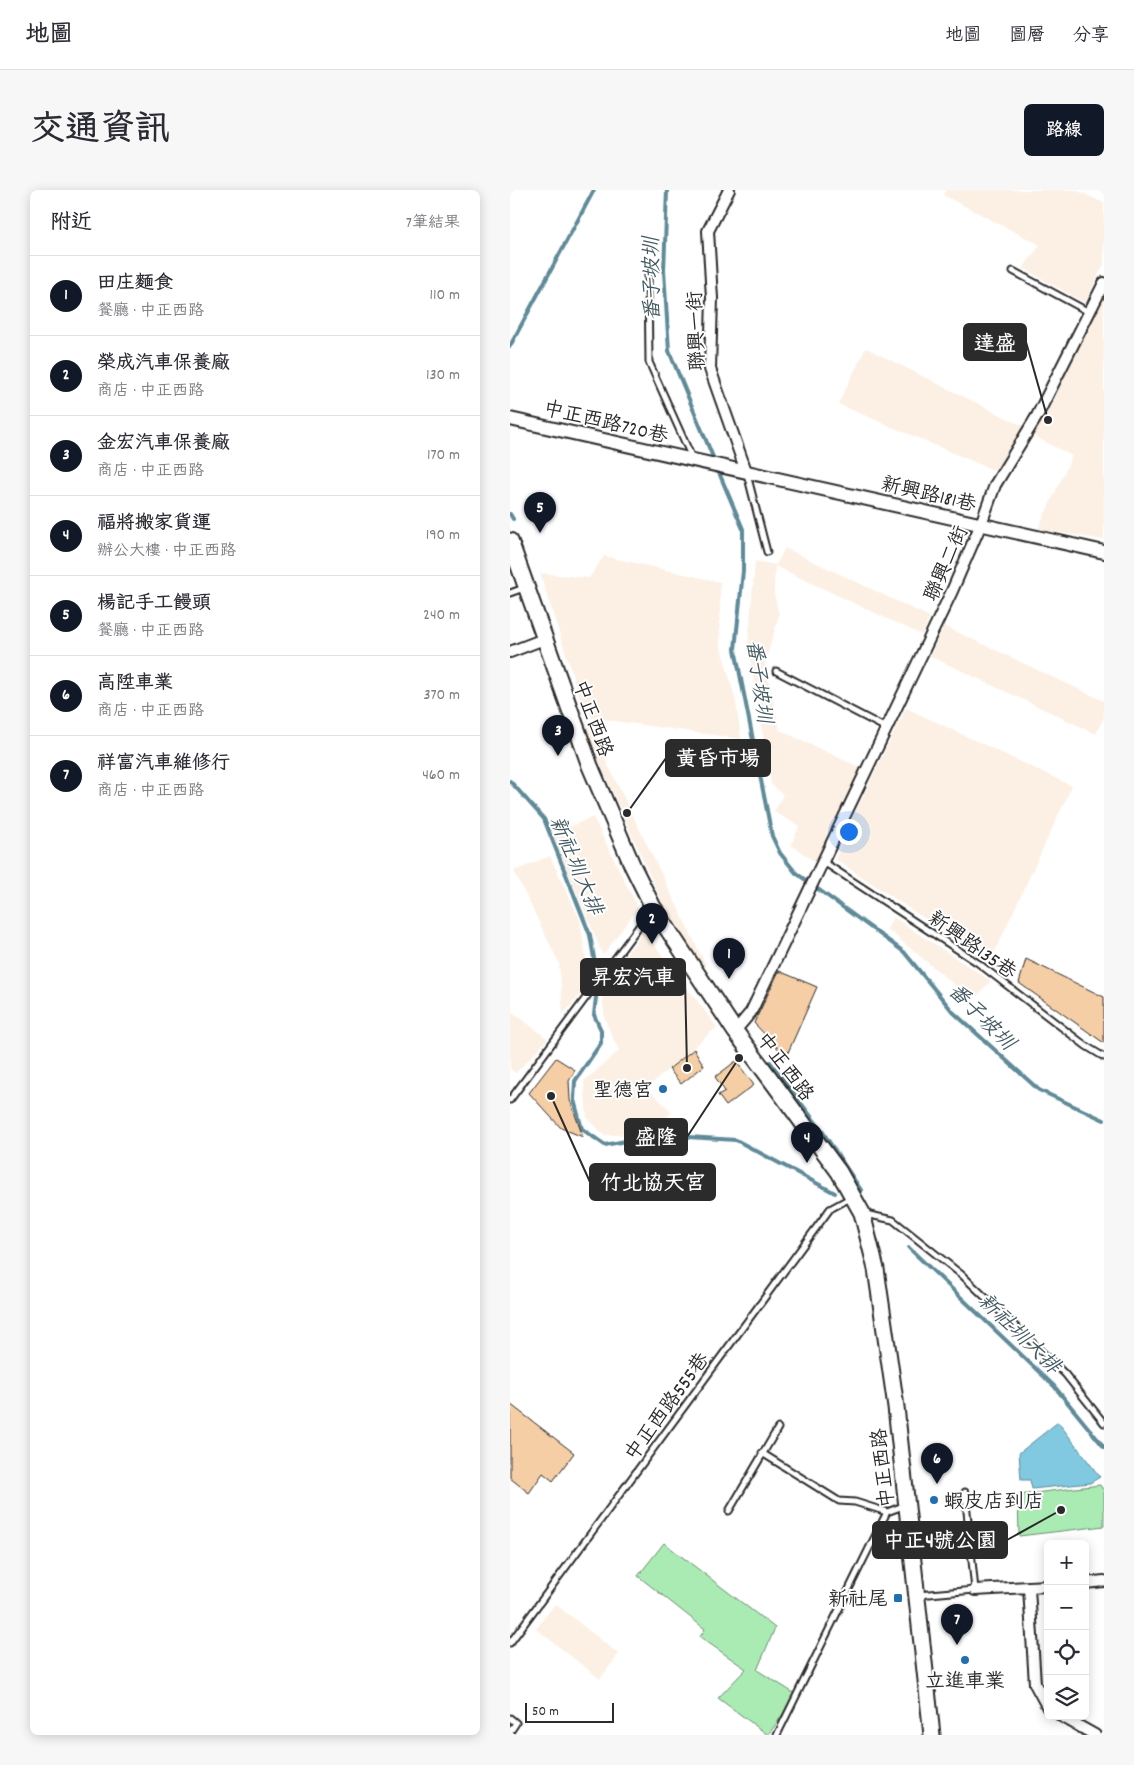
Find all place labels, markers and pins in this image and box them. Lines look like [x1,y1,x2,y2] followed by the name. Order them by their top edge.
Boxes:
[964,324,1026,360] callout: 達盛
[524,492,556,533] pin: 5
[542,715,574,756] pin: 3
[666,740,770,776] callout: 黃昏市場
[636,903,668,944] pin: 2
[713,938,745,979] pin: 1
[581,959,685,995] callout: 昇宏汽車
[593,1078,653,1106] place label: 聖德宮
[657,1083,669,1095] marker: 聖德宮
[625,1119,687,1155] callout: 盛隆
[791,1122,823,1163] pin: 4
[590,1164,715,1200] callout: 竹北協天宮
[921,1443,953,1484] pin: 6
[944,1489,1044,1517] place label: 蝦皮店到店
[928,1494,940,1506] marker: 蝦皮店到店
[873,1522,1007,1558] callout: 中正4號公園
[828,1587,888,1615] place label: 新社尾
[892,1592,904,1604] marker: 新社尾
[941,1604,973,1645] pin: 7
[959,1654,971,1666] marker: 立進車業
[925,1669,1005,1697] place label: 立進車業

